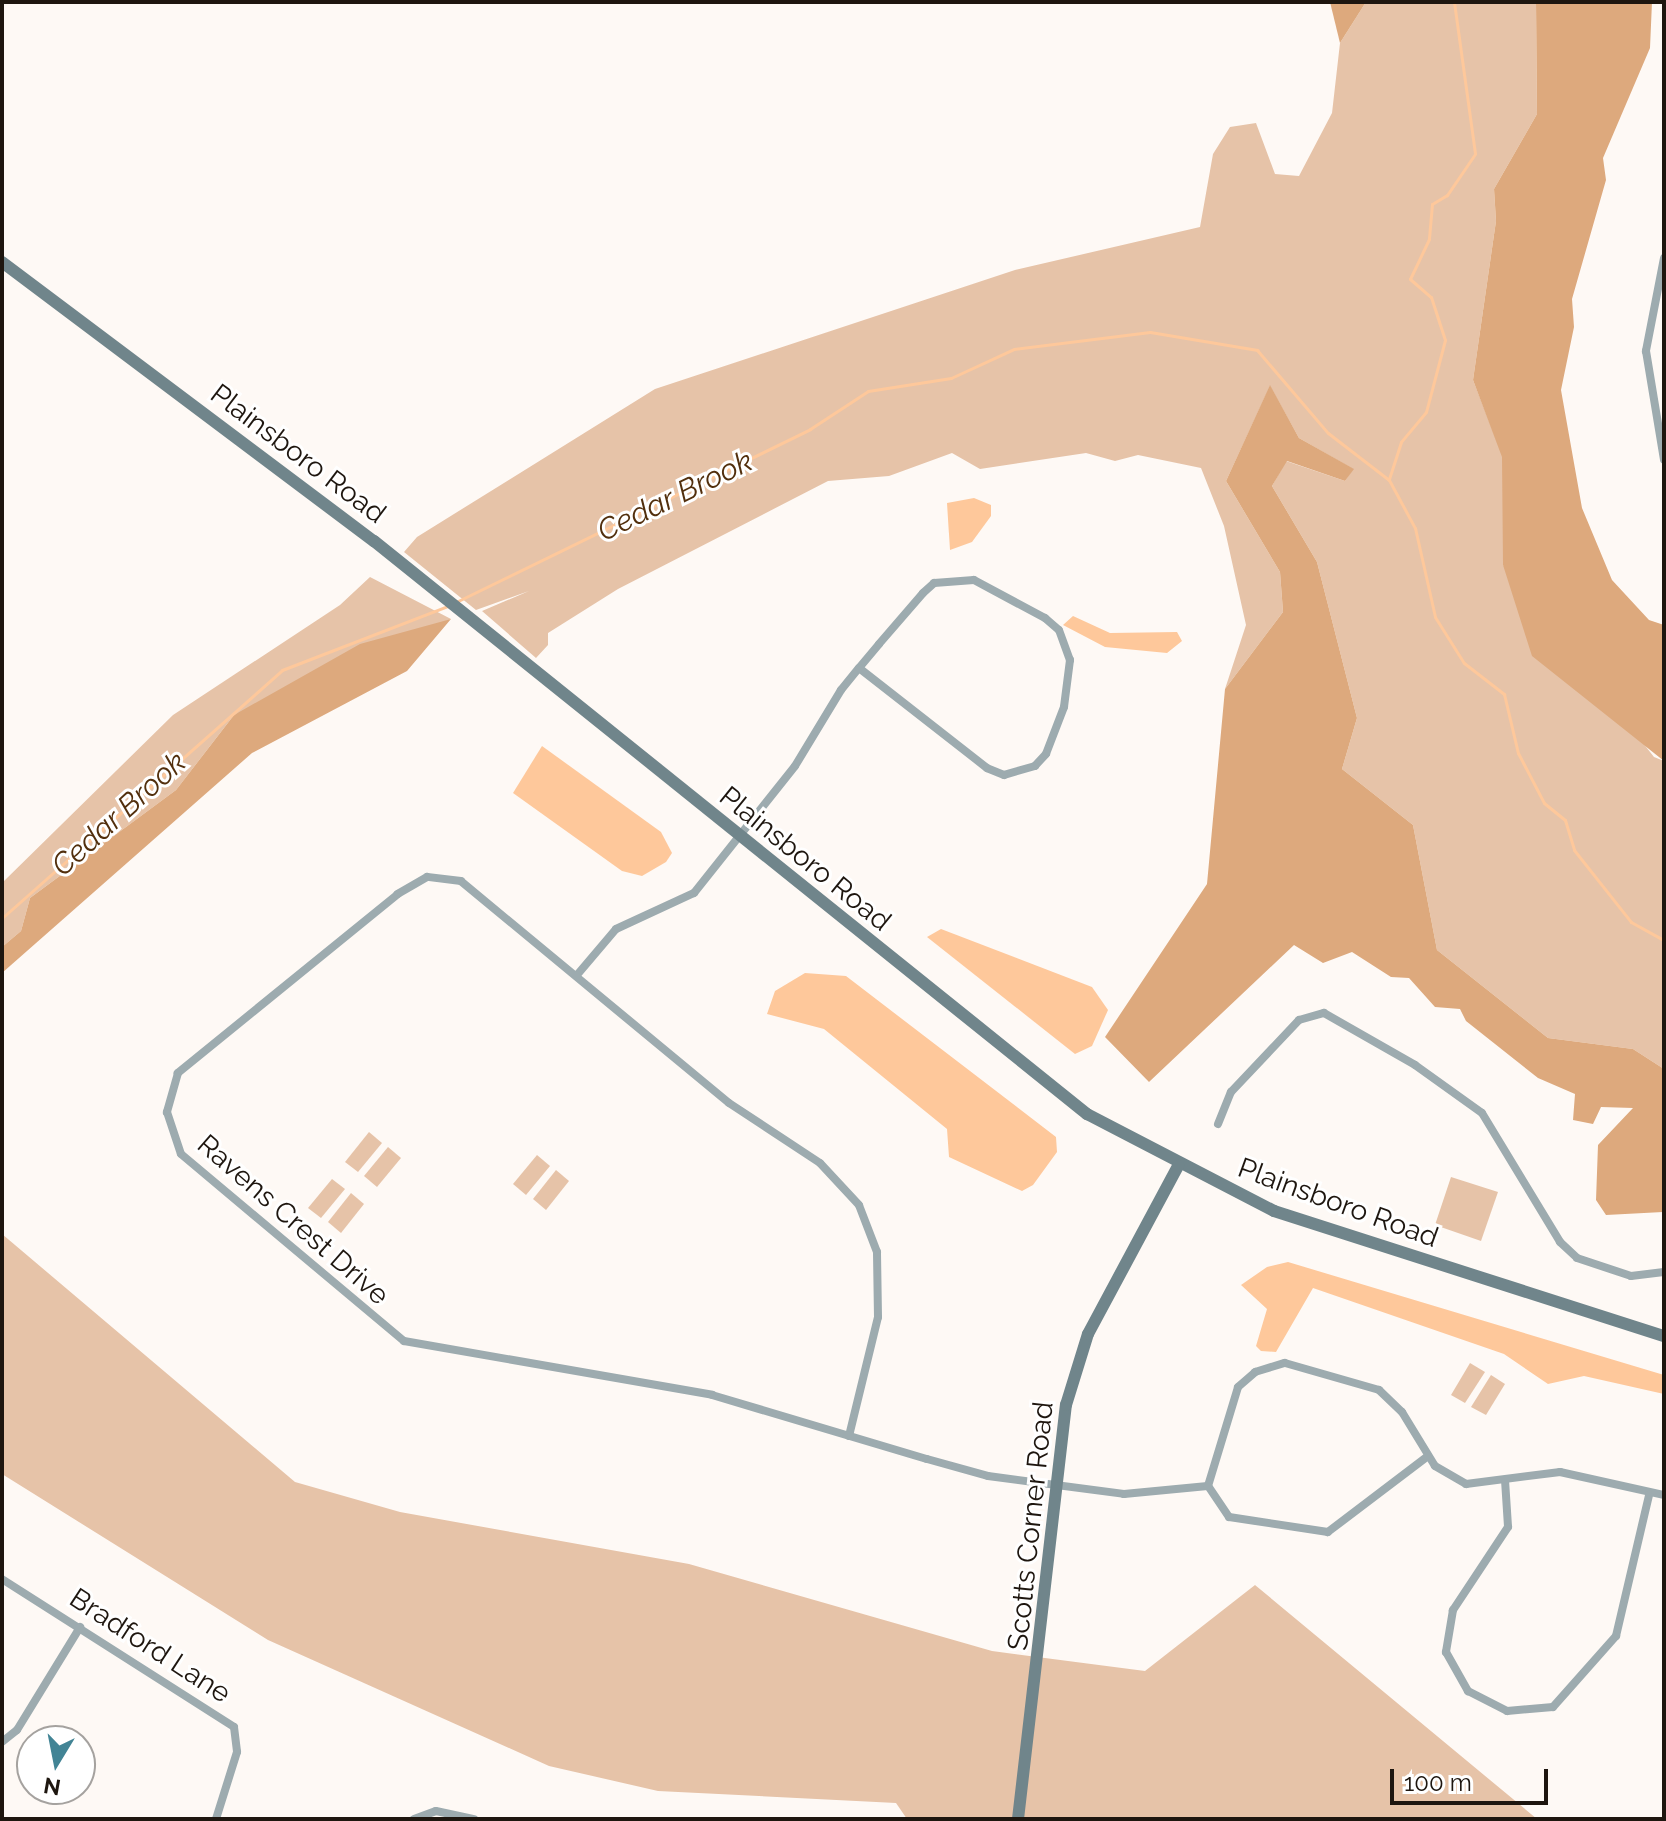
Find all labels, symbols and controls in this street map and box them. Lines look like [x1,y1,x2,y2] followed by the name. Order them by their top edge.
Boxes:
[204,377,392,531] street label: Plainsboro Road
[591,443,759,549] water label: Cedar Brook
[44,744,194,884] water label: Cedar Brook
[713,780,897,938] street label: Plainsboro Road
[190,1128,396,1312] street label: Ravens Crest Drive
[1233,1151,1443,1255] street label: Plainsboro Road
[1001,1400,1061,1652] street label: Scotts Corner Road
[63,1582,237,1710] street label: Bradford Lane
[16,1725,96,1805] north arrow
[1394,1753,1552,1803] scale bar
[1404,1768,1472,1797] text: 100 m
[42,1772,63,1801] text: N

